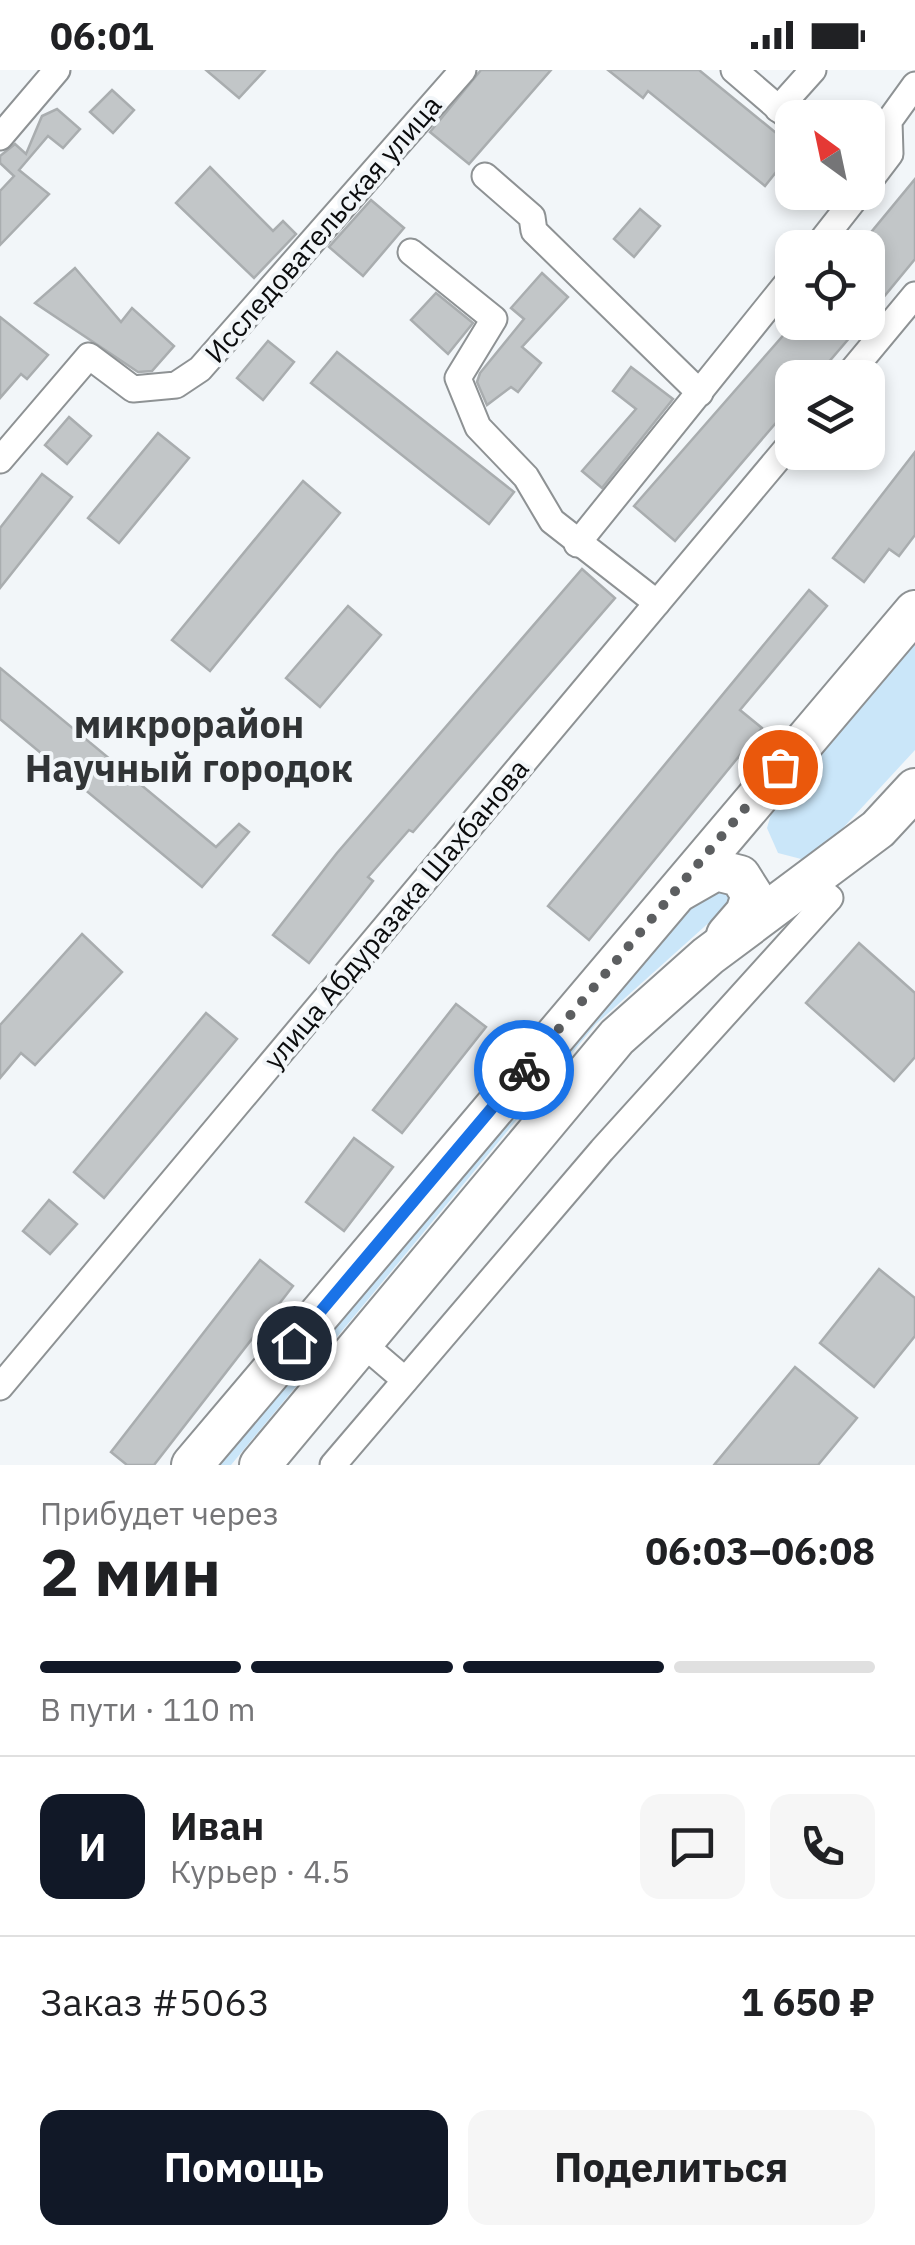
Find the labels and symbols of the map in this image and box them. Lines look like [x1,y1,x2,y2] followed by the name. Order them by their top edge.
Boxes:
[196,87,449,370] street label: Исследовательская улица
[775,100,885,210] north arrow
[25,699,353,792] district label: микрорайон Научный городок
[738,725,823,810] pin
[255,751,537,1077] street label: улица Абдуразака Шахбанова
[474,1020,574,1120] courier
[252,1301,337,1386] pin

